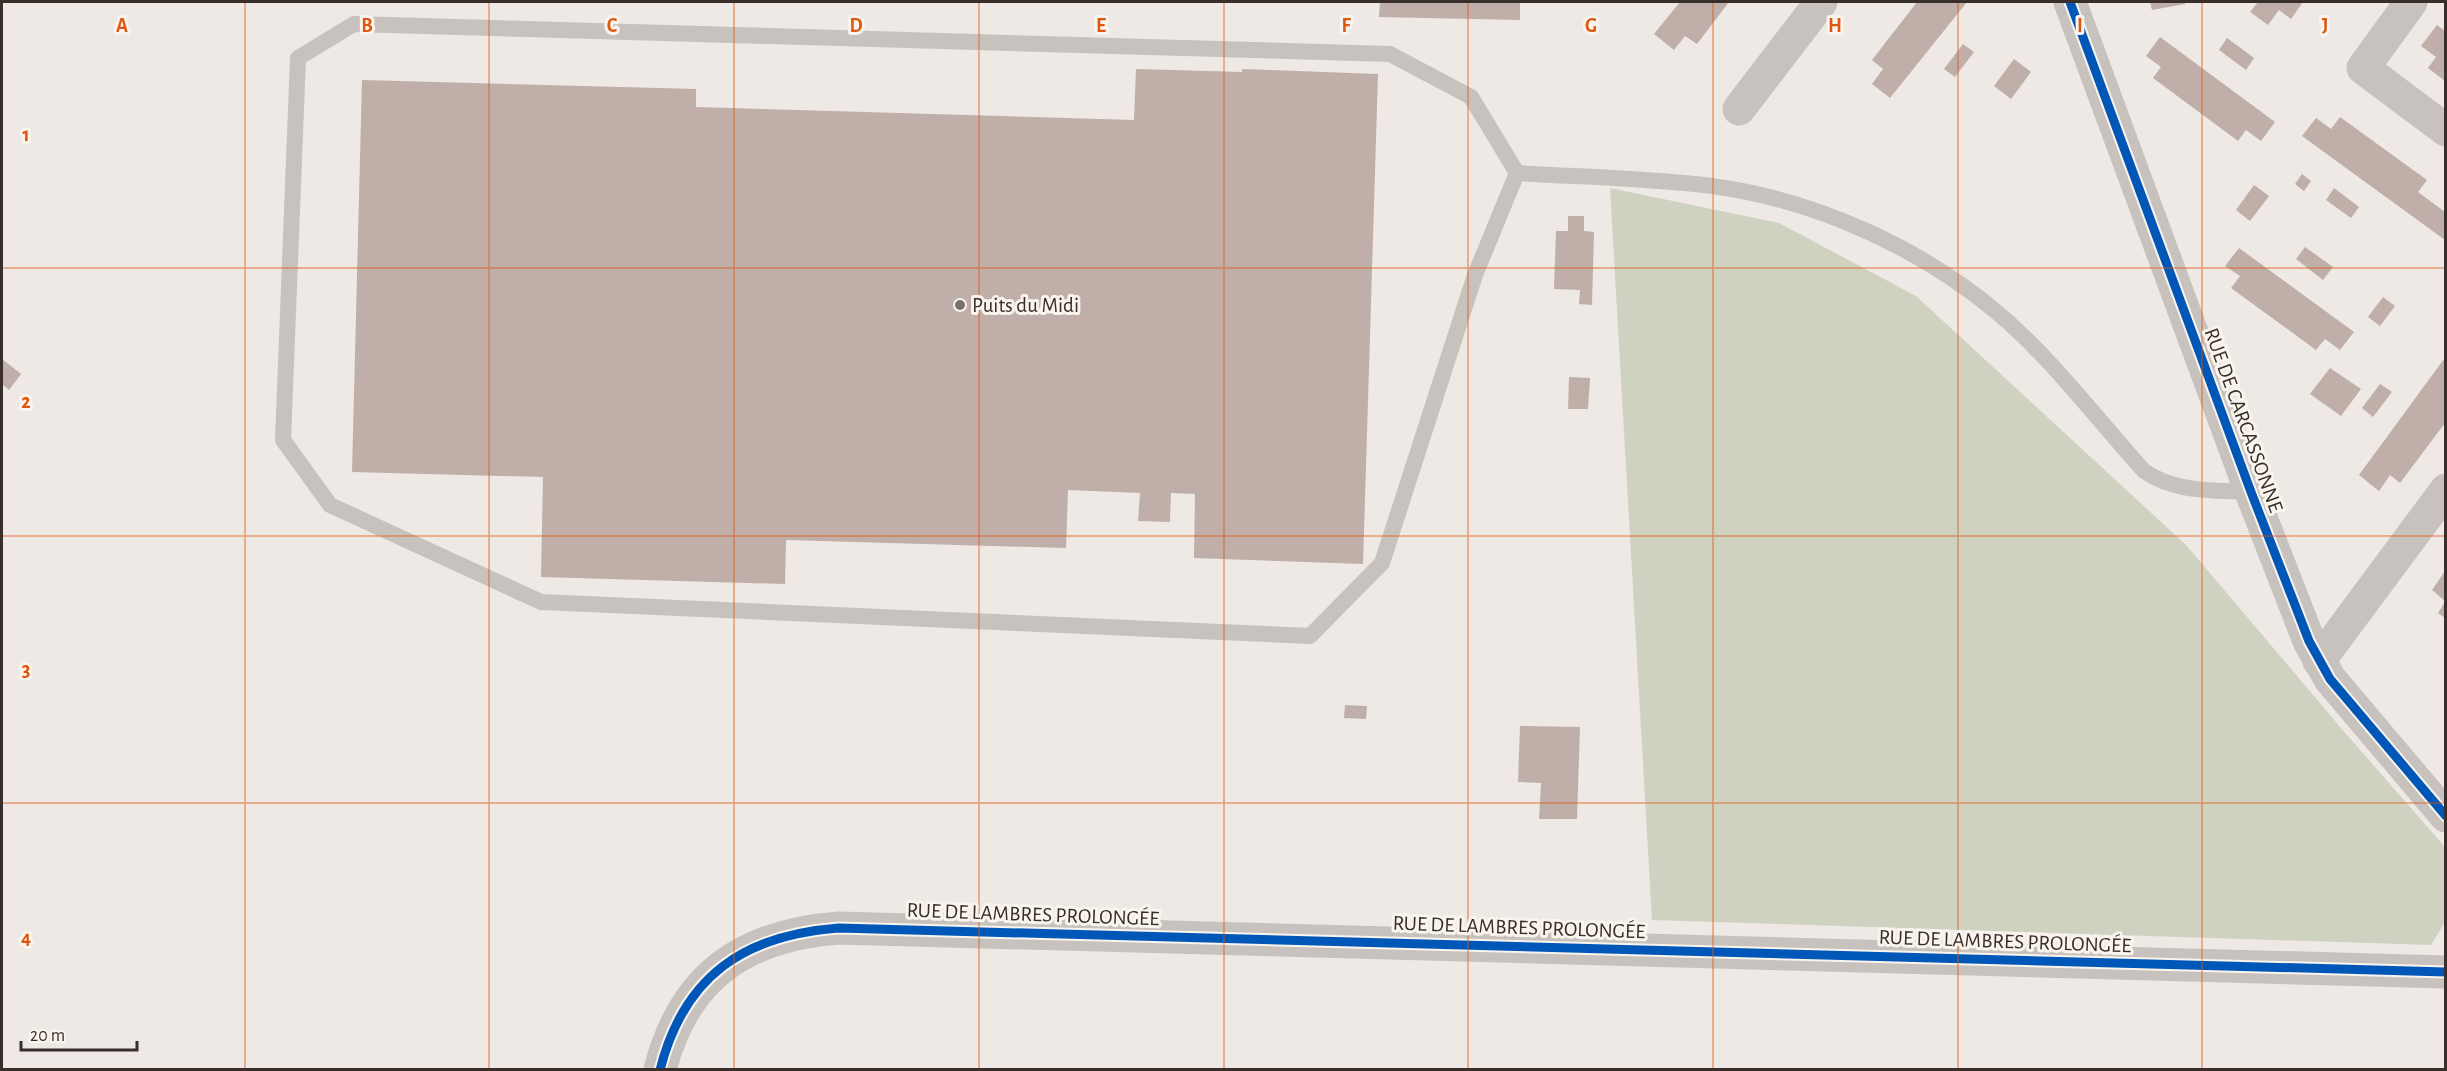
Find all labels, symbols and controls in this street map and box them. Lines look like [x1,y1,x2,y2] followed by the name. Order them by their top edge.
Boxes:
[116,16,128,36] text: A
[361,16,373,36] text: B
[607,16,618,36] text: C
[849,16,863,36] text: D
[1096,16,1106,36] text: E
[1341,16,1351,36] text: F
[1585,16,1597,36] text: G
[1828,16,1842,36] text: H
[2077,16,2083,36] text: I
[2322,16,2328,36] text: J
[22,125,30,145] text: 1
[972,295,1079,316] place label: Puits du Midi
[953,298,967,312] marker: Puits du Midi
[2200,325,2287,515] street label: RUE DE CARCASSONNE
[21,392,31,412] text: 2
[22,660,30,680] text: 3
[906,898,1160,929] street label: RUE DE LAMBRES PROLONGÉE
[1392,911,1646,942] street label: RUE DE LAMBRES PROLONGÉE
[1878,925,2132,956] street label: RUE DE LAMBRES PROLONGÉE
[21,928,31,948] text: 4
[21,1014,136,1052] scale bar
[30,1027,65,1045] text: 20 m

